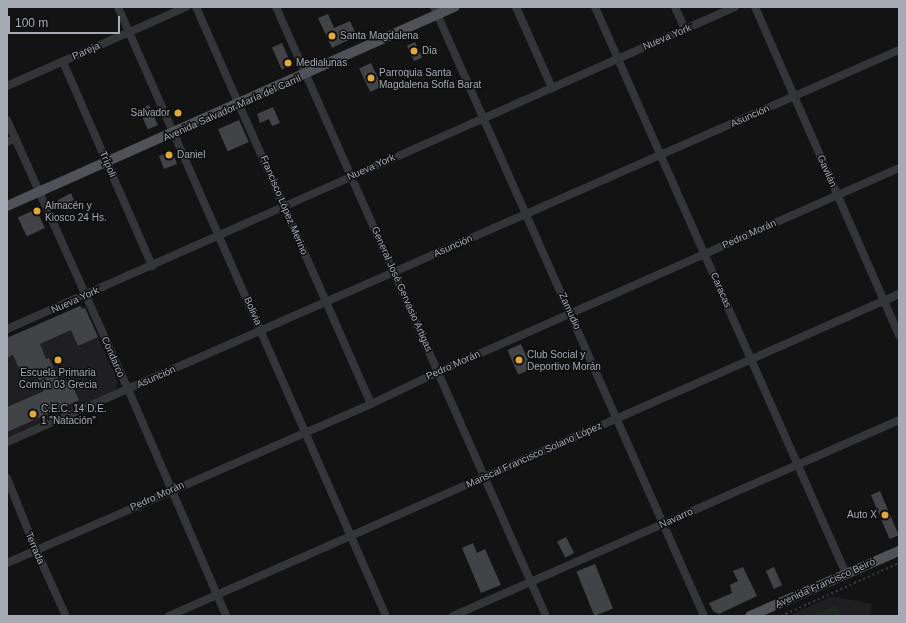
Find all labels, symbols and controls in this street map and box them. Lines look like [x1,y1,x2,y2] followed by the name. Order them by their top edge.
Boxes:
[10,8,122,34] scale bar
[15,16,48,30] text: 100 m
[641,21,693,53] street label: Nueva York
[340,30,418,42] place label: Santa Magdalena
[327,31,337,41] marker: Santa Magdalena
[70,40,102,62] street label: Pareja
[422,45,437,57] place label: Dia
[409,46,419,56] marker: Dia
[296,57,347,69] place label: Medialunas
[283,58,293,68] marker: Medialunas
[379,66,481,90] place label: Parroquia Santa Magdalena Sofía Barat
[161,72,303,144] street label: Avenida Salvador María del Carril
[366,73,376,83] marker: Parroquia Santa Magdalena Sofía Barat
[729,102,771,130] street label: Asunción
[131,107,170,119] place label: Salvador
[173,108,183,118] marker: Salvador
[97,149,119,179] street label: Trípoli
[177,149,205,161] place label: Daniel
[164,150,174,160] marker: Daniel
[345,151,397,183] street label: Nueva York
[815,153,839,189] street label: Gavilán
[258,154,310,256] street label: Francisco López Merino
[45,199,107,222] place label: Almacén y Kiosco 24 Hs.
[32,206,42,216] marker: Almacén y Kiosco 24 Hs.
[720,217,778,251] street label: Pedro Morán
[369,224,435,354] street label: General José Gervasio Artigas
[432,232,474,260] street label: Asunción
[708,271,734,309] street label: Caracas
[49,284,101,316] street label: Nueva York
[557,291,583,331] street label: Zamudio
[242,295,264,327] street label: Bolivia
[99,335,127,379] street label: Condarco
[424,348,482,382] street label: Pedro Morán
[527,348,601,372] place label: Club Social y Deportivo Morán
[53,355,63,365] marker: Escuela Primaria Común 03 Grecia
[514,355,524,365] marker: Club Social y Deportivo Morán
[135,363,177,391] street label: Asunción
[19,366,97,390] place label: Escuela Primaria Común 03 Grecia
[41,402,107,426] place label: C.E.C. 14 D.E. 1 "Natación"
[28,409,38,419] marker: C.E.C. 14 D.E. 1 "Natación"
[464,420,604,490] street label: Mariscal Francisco Solano López
[128,479,186,513] street label: Pedro Morán
[657,505,695,531] street label: Navarro
[847,509,877,521] place label: Auto X
[880,510,890,520] marker: Auto X
[23,530,47,566] street label: Terrada
[773,556,877,610] street label: Avenida Francisco Beiró

